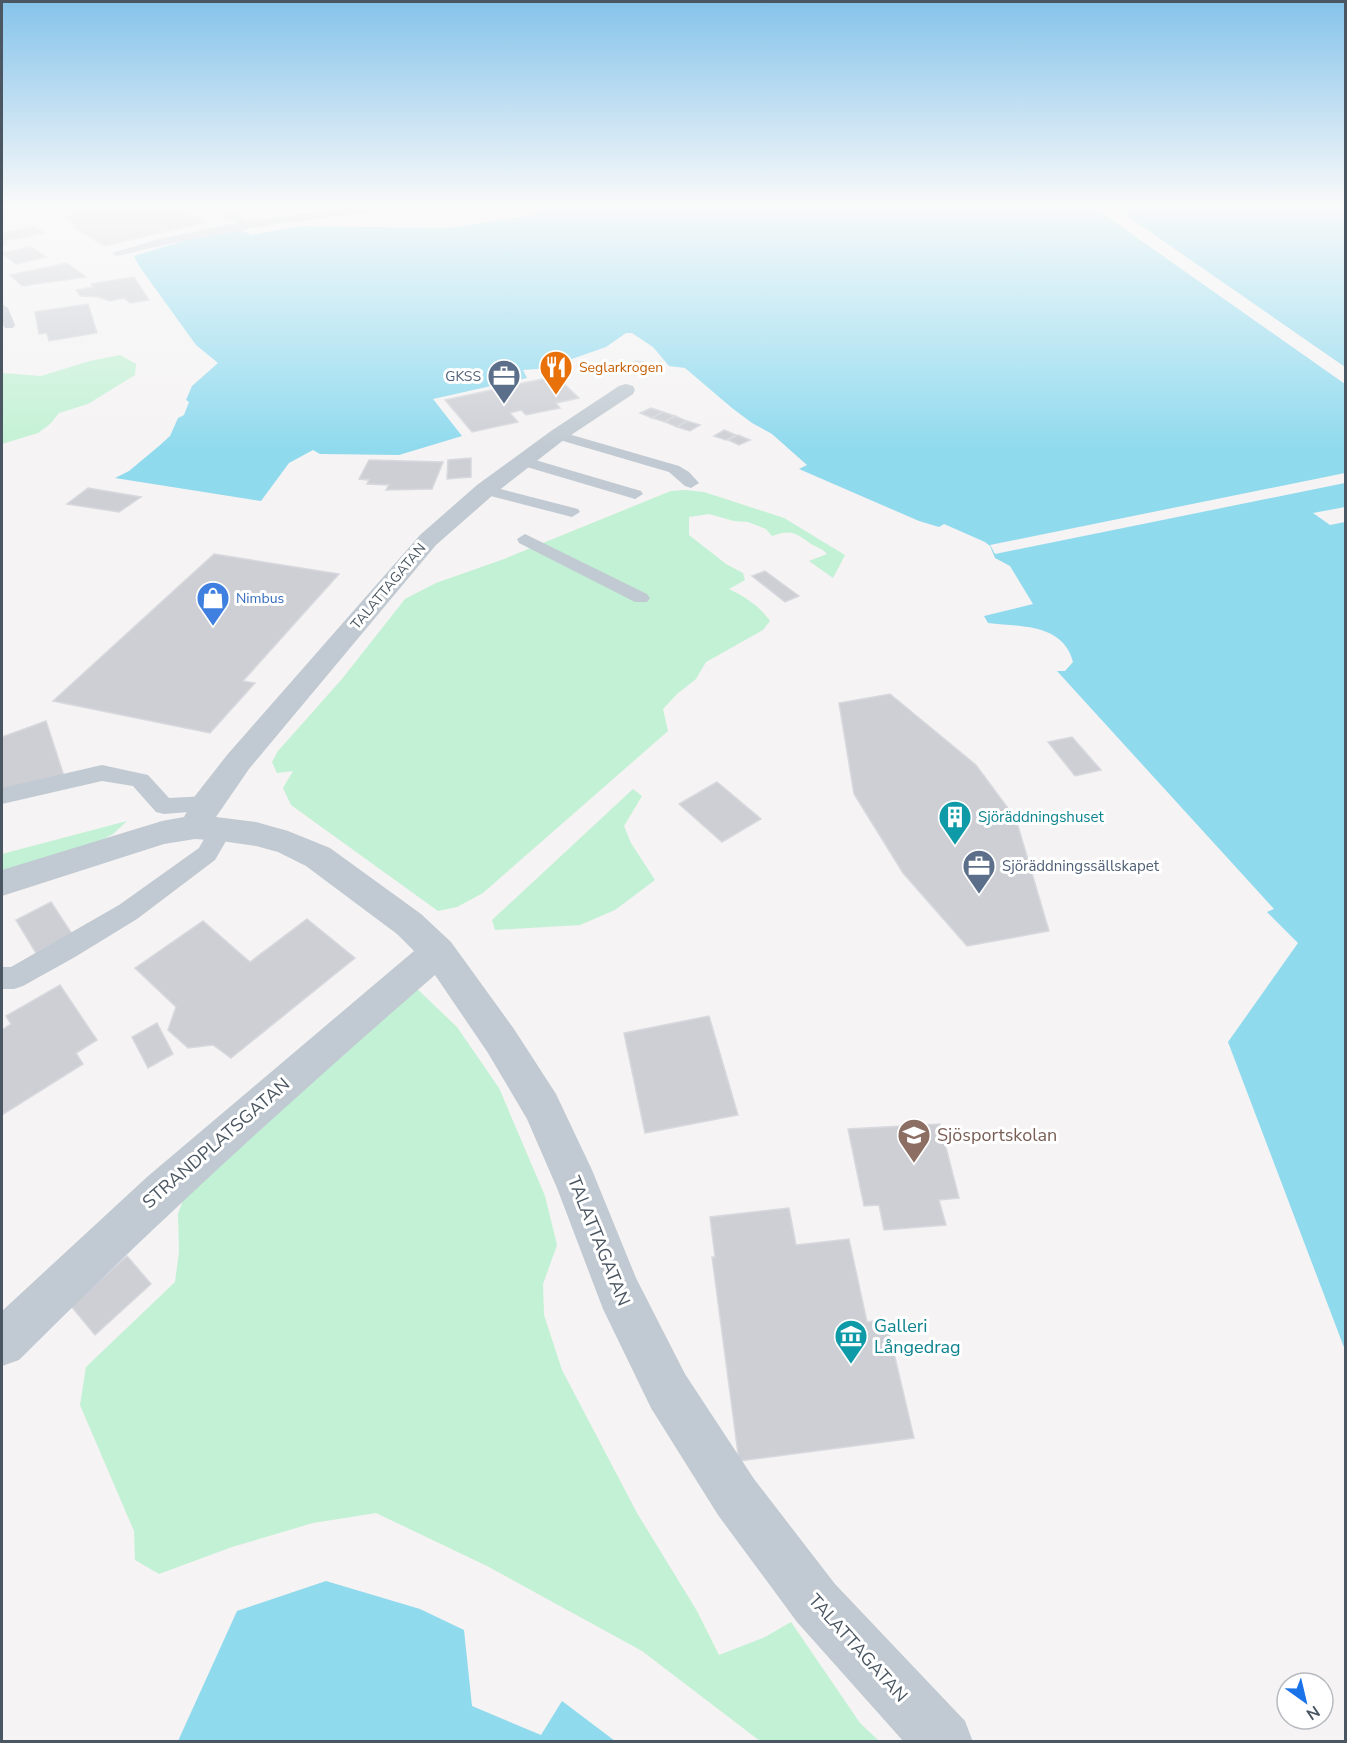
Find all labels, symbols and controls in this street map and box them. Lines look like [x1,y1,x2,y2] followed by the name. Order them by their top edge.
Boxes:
[538,349,574,396] restaurant icon: Seglarkrogen
[486,358,522,405] office icon: GKSS
[579,358,663,377] place label: Seglarkrogen
[445,367,481,386] place label: GKSS
[347,539,430,634] street label: TALATTAGATAN
[195,580,231,627] shop icon: Nimbus
[236,589,285,608] place label: Nimbus
[937,799,973,846] building icon: Sjöräddningshuset
[978,807,1104,827] place label: Sjöräddningshuset
[961,848,997,895] office icon: Sjöräddningssällskapet
[1002,856,1160,876] place label: Sjöräddningssällskapet
[137,1072,295,1214] street label: STRANDPLATSGATAN
[896,1117,932,1164] school or university icon: Sjösportskolan
[937,1123,1057,1147] place label: Sjösportskolan
[562,1173,636,1309] street label: TALATTAGATAN
[874,1314,961,1359] place label: Galleri Långedrag
[833,1318,869,1365] museum icon: Galleri Långedrag
[803,1589,913,1707] street label: TALATTAGATAN
[1275,1671,1335,1731] north arrow
[1302,1700,1324,1725] text: N

